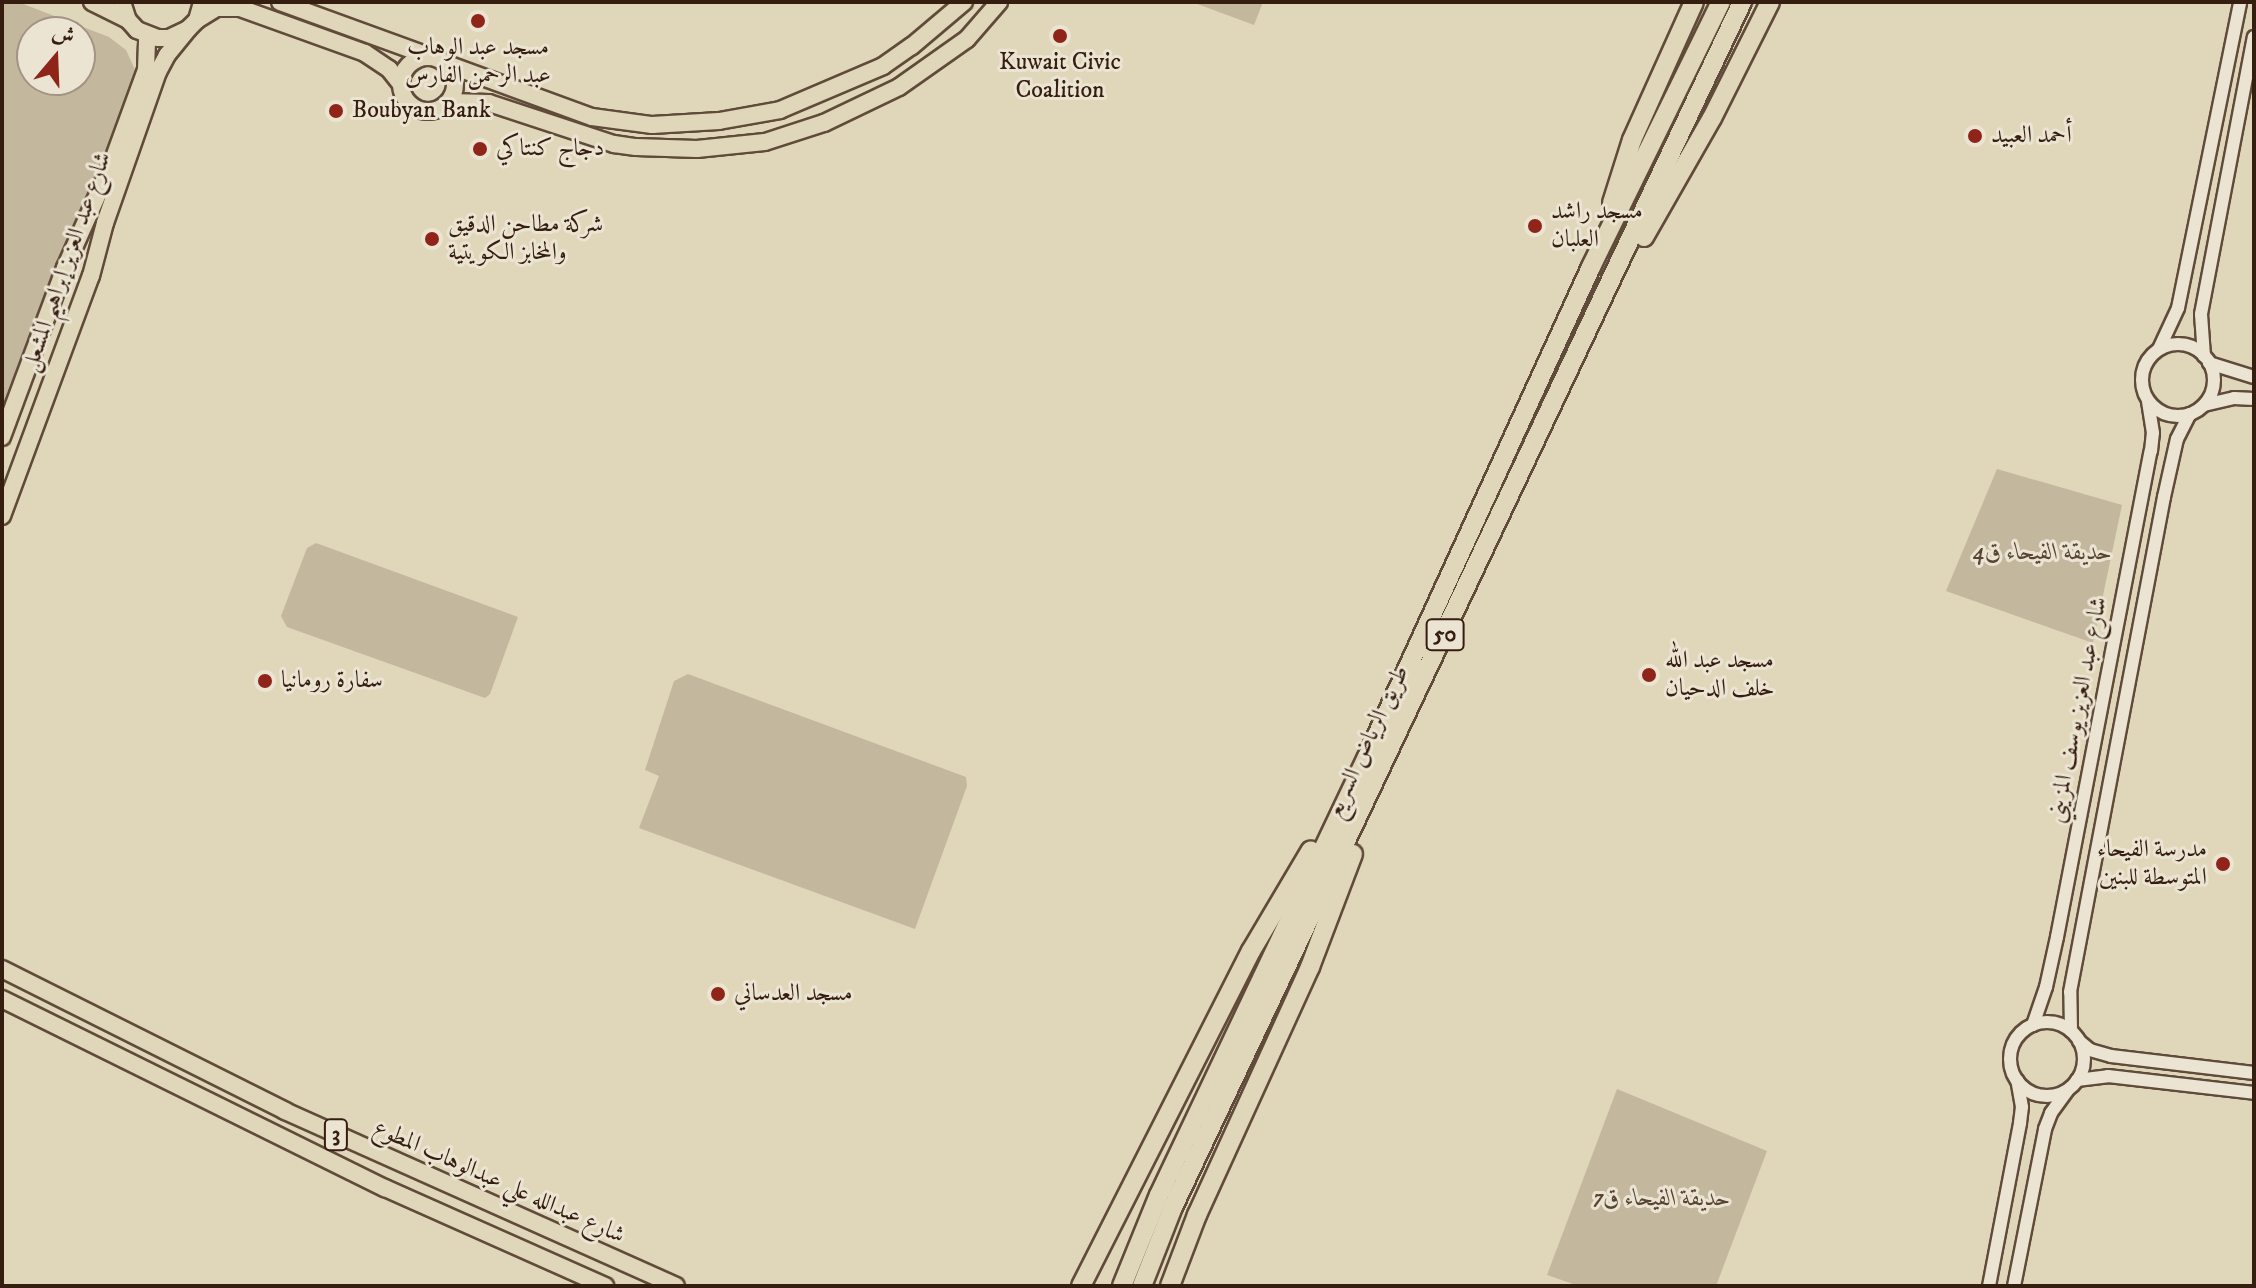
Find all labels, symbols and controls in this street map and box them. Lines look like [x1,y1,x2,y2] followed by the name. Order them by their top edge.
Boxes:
[469,12,487,30] marker: مسجد عبد الوهاب عبد الرحمن الفارس
[16,16,96,96] north arrow
[49,18,78,51] text: ش
[1051,27,1069,45] marker: Kuwait Civic Coalition
[405,34,551,90] place label: مسجد عبد الوهاب عبد الرحمن الفارس
[999,49,1121,105] place label: Kuwait Civic Coalition
[352,97,491,125] place label: Boubyan Bank
[327,102,345,120] marker: Boubyan Bank
[1991,122,2072,150] place label: أحمد العبيد
[1966,127,1984,145] marker: أحمد العبيد
[496,135,604,163] place label: دجاج كنتاكي
[471,140,489,158] marker: دجاج كنتاكي
[16,148,118,376] street label: شارع عبد العزيز إبراهيم المشعل
[1551,198,1643,254] place label: مسجد راشد العلبان
[448,211,603,267] place label: شركة مطاحن الدقيق والمخابز الكويتية
[1526,217,1544,235] marker: مسجد راشد العلبان
[423,230,441,248] marker: شركة مطاحن الدقيق والمخابز الكويتية
[1974,539,2112,567] park label: حديقة الفيحاء ق4
[2042,595,2114,825] street label: شارع عبد العزيز يوسف المزيني
[1425,617,1465,653] road number: 50
[1665,647,1775,703] place label: مسجد عبد الله خلف الدحيان
[1320,661,1416,823] street label: طريق الرياض السريع
[1640,666,1658,684] marker: مسجد عبد الله خلف الدحيان
[281,667,383,695] place label: سفارة رومانيا
[256,672,274,690] marker: سفارة رومانيا
[2097,836,2207,892] place label: مدرسة الفيحاء المتوسطة للبنين
[2214,855,2232,873] marker: مدرسة الفيحاء المتوسطة للبنين
[734,980,852,1008] place label: مسجد العدساني
[709,985,727,1003] marker: مسجد العدساني
[369,1114,629,1250] street label: شارع عبدالله علي عبدالوهاب المطوع
[322,1117,350,1153] road number: 3
[1593,1185,1731,1213] park label: حديقة الفيحاء ق7

